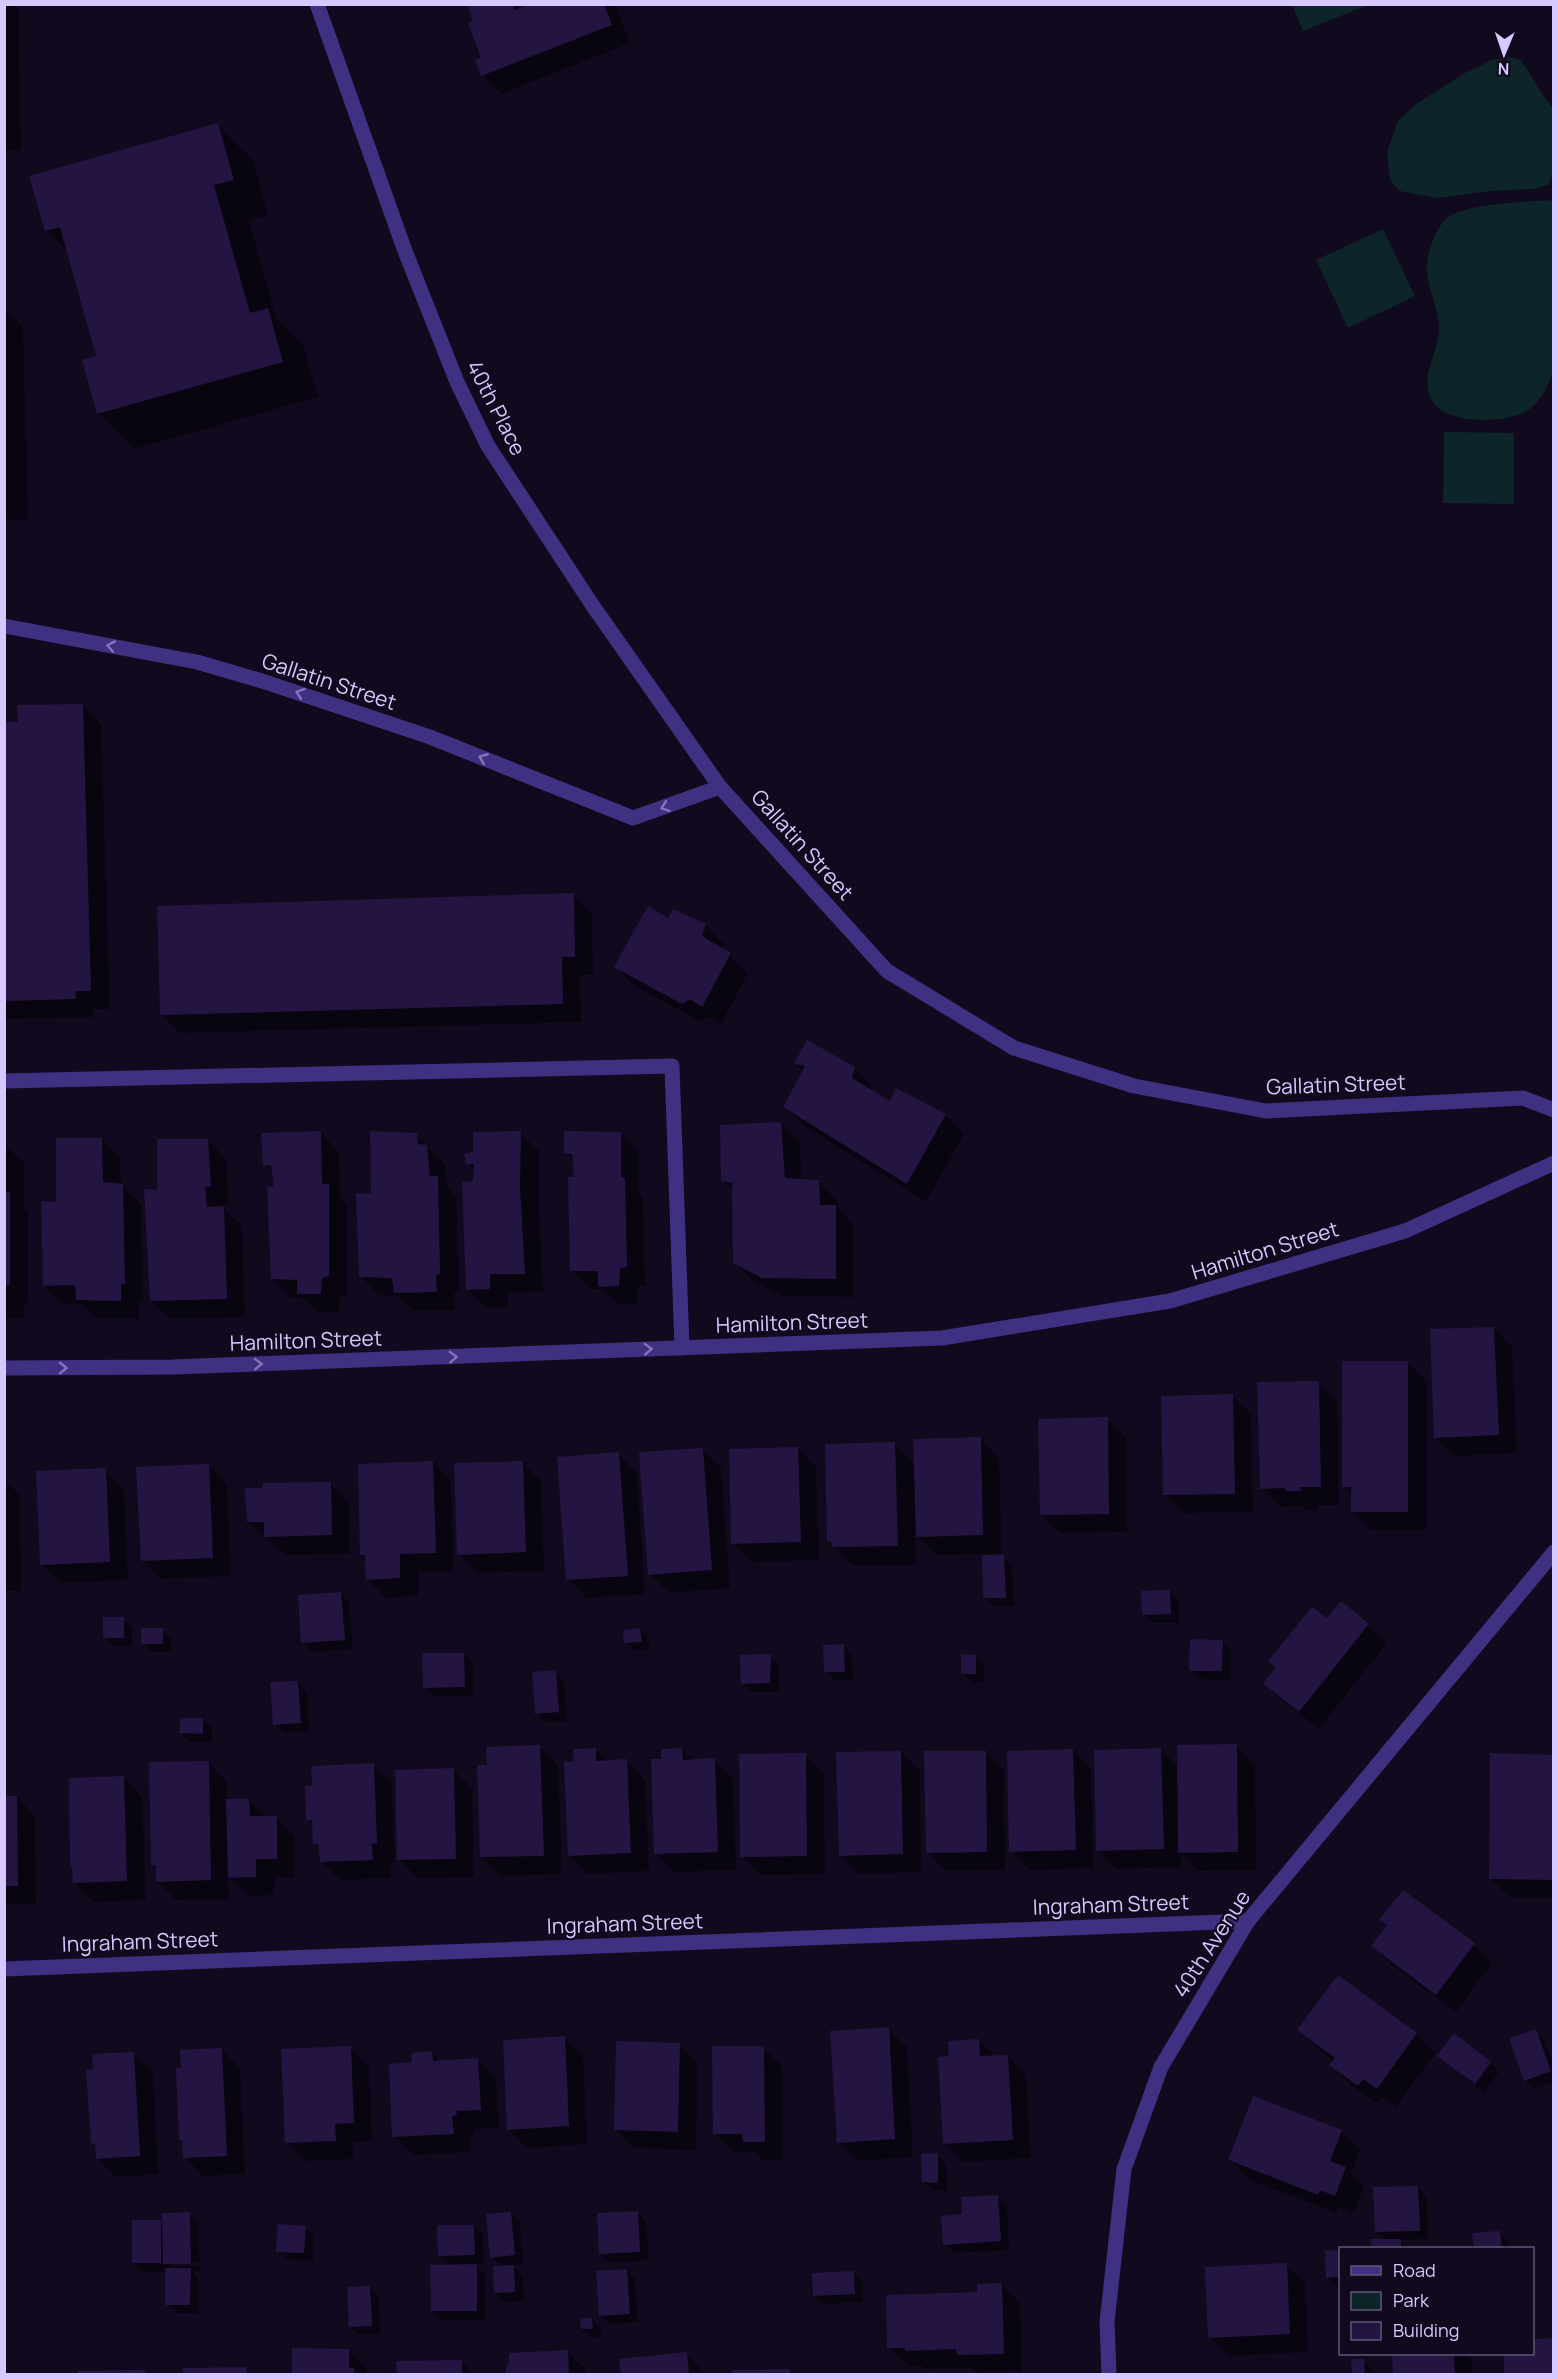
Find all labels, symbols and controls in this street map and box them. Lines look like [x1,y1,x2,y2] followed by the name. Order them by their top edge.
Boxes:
[1474,24,1534,84] north arrow
[1497,58,1510,80] text: N
[461,355,533,460] street label: 40th Place
[106,640,116,653] one-way arrow
[259,646,400,716] street label: Gallatin Street
[295,688,306,701] one-way arrow
[479,753,489,766] one-way arrow
[746,783,860,906] street label: Gallatin Street
[661,800,672,812] one-way arrow
[1266,1068,1406,1100] street label: Gallatin Street
[1188,1214,1342,1286] street label: Hamilton Street
[715,1305,869,1339] street label: Hamilton Street
[229,1323,383,1357] street label: Hamilton Street
[643,1343,652,1356] one-way arrow
[448,1350,457,1363] one-way arrow
[253,1357,262,1370] one-way arrow
[58,1361,67,1374] one-way arrow
[1166,1885,1256,2002] street label: 40th Avenue
[1032,1887,1190,1921] street label: Ingraham Street
[546,1906,704,1940] street label: Ingraham Street
[61,1924,219,1958] street label: Ingraham Street
[1339,2247,1534,2355] legend
[1393,2258,1436,2282] text: Road
[1393,2288,1430,2312] text: Park
[1393,2318,1459,2342] text: Building

